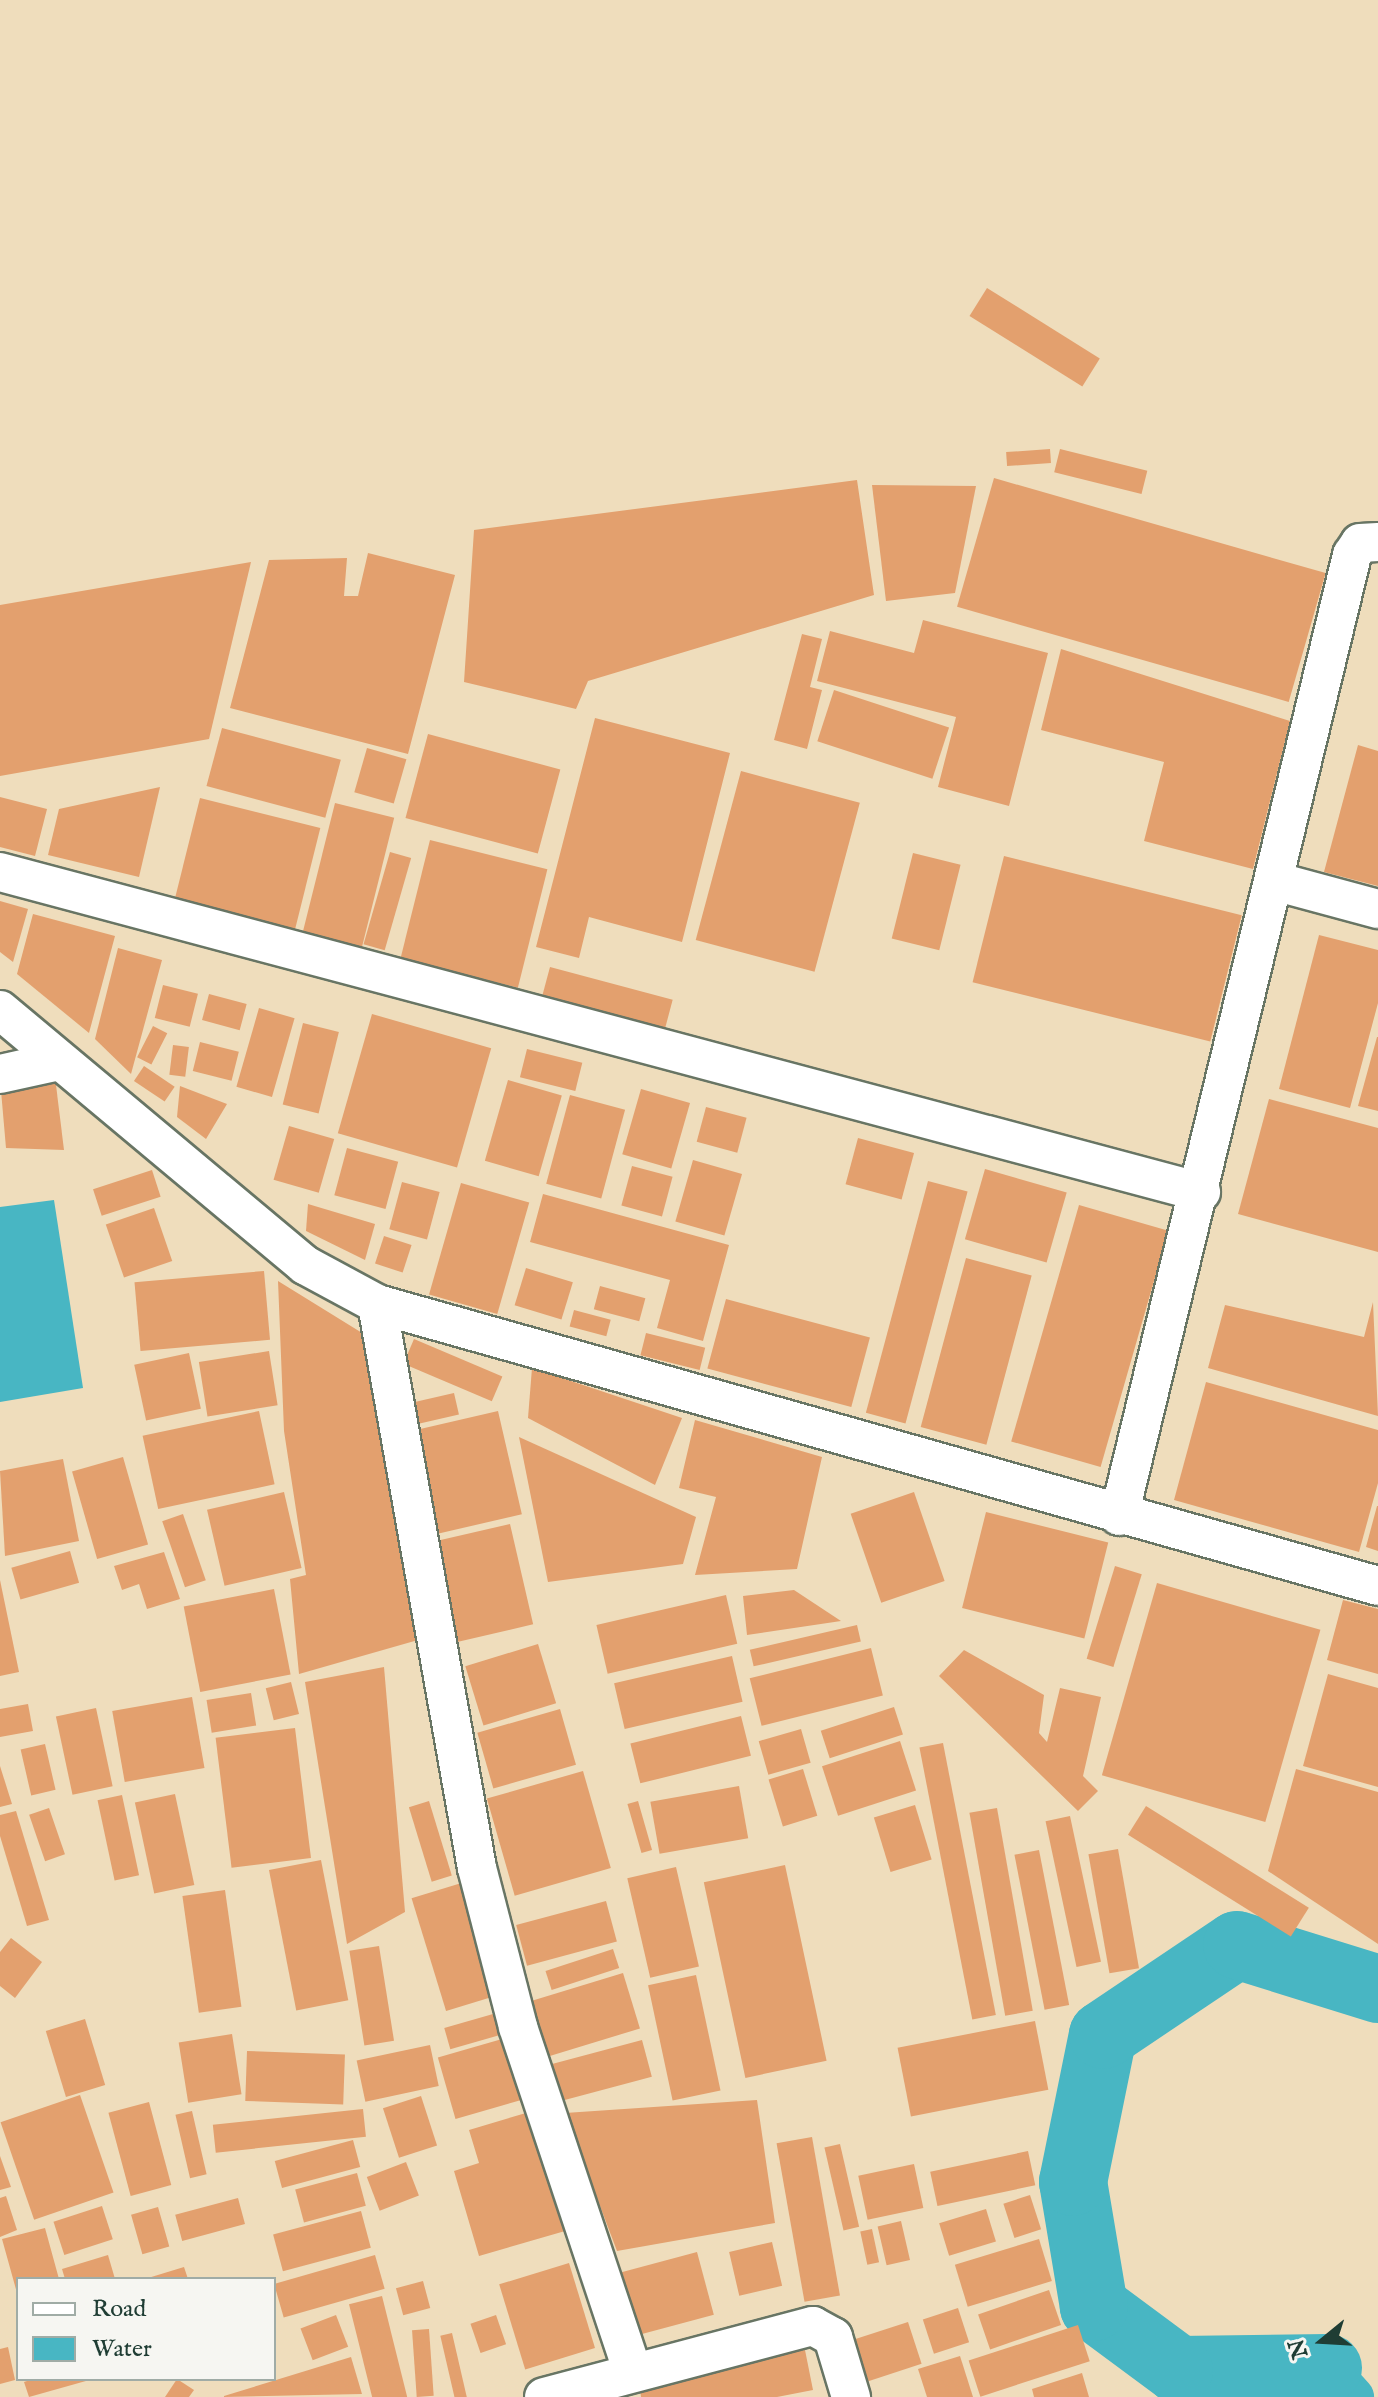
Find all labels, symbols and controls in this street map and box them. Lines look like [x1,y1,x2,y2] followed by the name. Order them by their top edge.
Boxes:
[16,2277,276,2381] legend
[92,2294,146,2325] text: Road
[1282,2301,1362,2381] north arrow
[92,2334,152,2365] text: Water
[1283,2335,1315,2362] text: N

